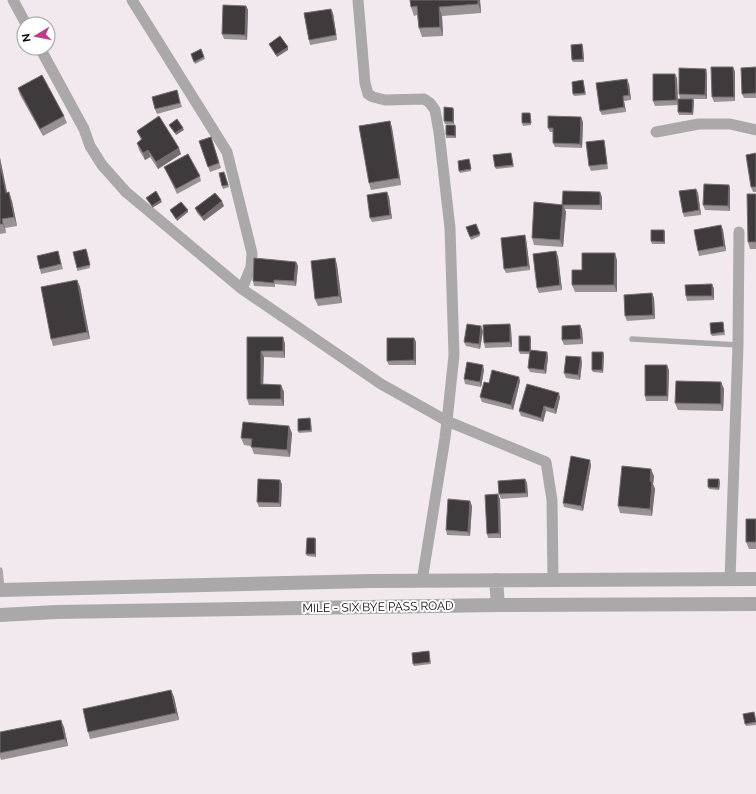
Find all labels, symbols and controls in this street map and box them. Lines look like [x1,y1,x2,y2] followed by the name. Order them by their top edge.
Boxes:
[16,16,56,56] north arrow
[20,32,34,43] text: N
[302,599,454,615] street label: MILE - SIX BYE PASS ROAD

